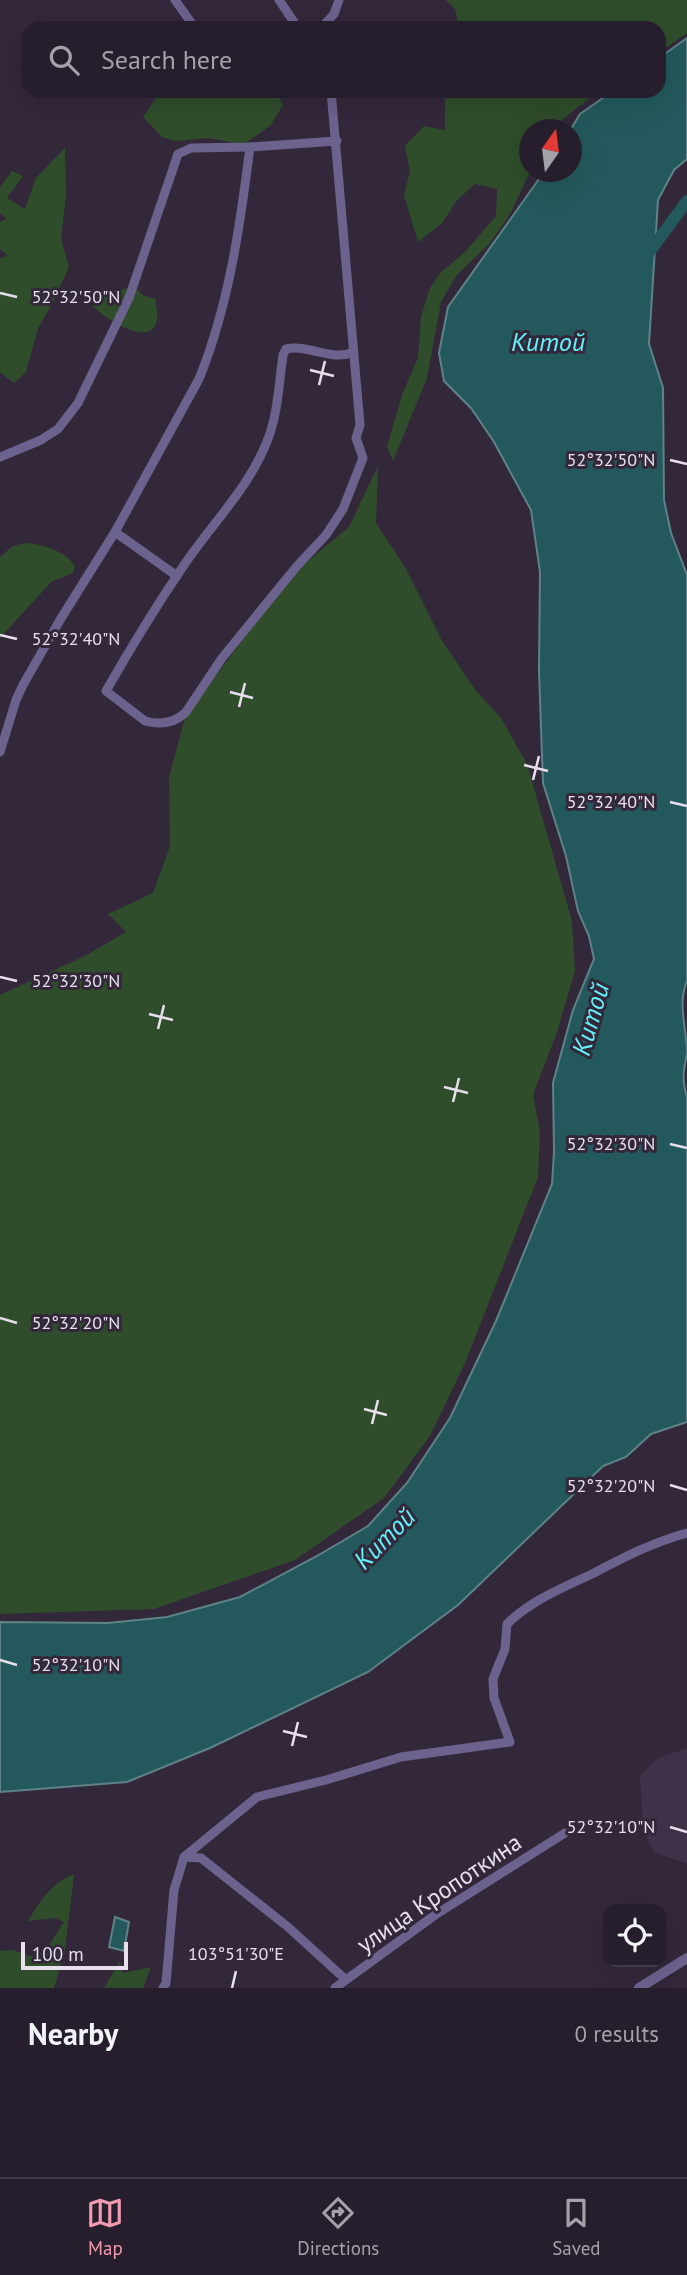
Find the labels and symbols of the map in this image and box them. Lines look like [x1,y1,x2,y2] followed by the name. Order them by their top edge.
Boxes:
[519,119,582,182] north arrow
[32,285,120,308] text: 52°32'50"N
[511,325,585,358] water label: Китой
[567,448,655,471] text: 52°32'50"N
[32,627,120,650] text: 52°32'40"N
[567,790,655,813] text: 52°32'40"N
[32,969,120,992] text: 52°32'30"N
[564,979,616,1059] water label: Китой
[567,1132,655,1155] text: 52°32'30"N
[32,1311,120,1334] text: 52°32'20"N
[567,1474,655,1497] text: 52°32'20"N
[346,1500,422,1576] water label: Китой
[32,1653,120,1676] text: 52°32'10"N
[567,1815,655,1838] text: 52°32'10"N
[351,1826,527,1960] street label: улица Кропоткина
[21,1939,128,1971] scale bar
[188,1942,284,1965] text: 103°51'30"E

